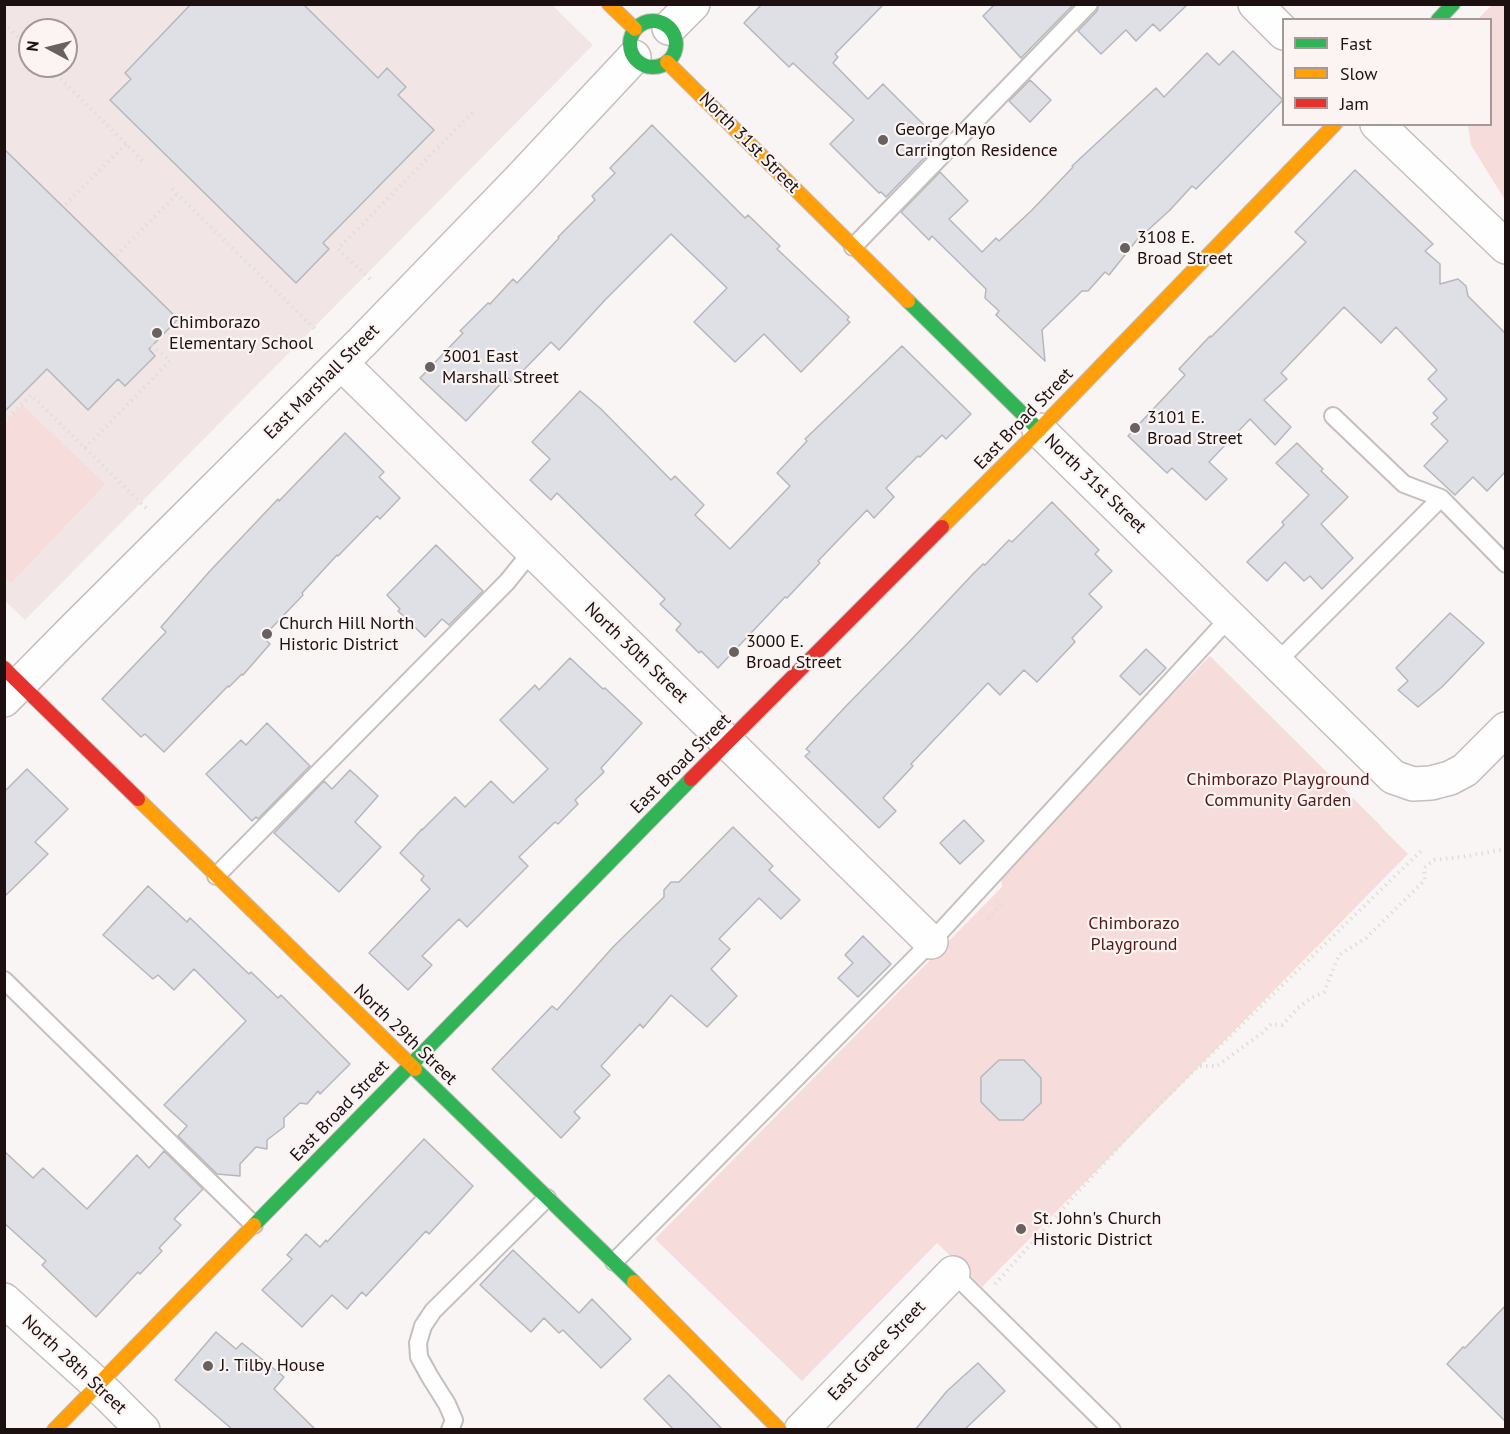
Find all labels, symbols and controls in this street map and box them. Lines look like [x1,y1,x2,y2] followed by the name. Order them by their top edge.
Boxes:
[18,18,78,78] north arrow
[1282,18,1492,126] legend
[1340,32,1372,55] text: Fast
[22,40,43,52] text: N
[1340,62,1378,85] text: Slow
[694,88,804,198] street label: North 31st Street
[1340,92,1369,115] text: Jam
[895,119,1058,162] place label: George Mayo Carrington Residence
[876,133,890,147] marker: George Mayo Carrington Residence
[1137,227,1233,270] place label: 3108 E. Broad Street
[1118,241,1132,255] marker: 3108 E. Broad Street
[169,312,313,354] place label: Chimborazo Elementary School
[260,320,384,444] street label: East Marshall Street
[150,326,164,340] marker: Chimborazo Elementary School
[442,346,559,388] place label: 3001 East Marshall Street
[423,360,437,374] marker: 3001 East Marshall Street
[970,364,1078,474] street label: East Broad Street
[1147,407,1243,450] place label: 3101 E. Broad Street
[1128,421,1142,435] marker: 3101 E. Broad Street
[1040,430,1150,538] street label: North 31st Street
[580,598,692,708] street label: North 30th Street
[279,613,414,656] place label: Church Hill North Historic District
[260,627,274,641] marker: Church Hill North Historic District
[746,631,842,674] place label: 3000 E. Broad Street
[727,645,741,659] marker: 3000 E. Broad Street
[626,709,736,819] street label: East Broad Street
[1186,769,1370,812] park label: Chimborazo Playground Community Garden
[1088,913,1180,956] park label: Chimborazo Playground
[349,980,461,1090] street label: North 29th Street
[286,1056,394,1166] street label: East Broad Street
[1033,1208,1161,1250] place label: St. John's Church Historic District
[1014,1222,1028,1236] marker: St. John's Church Historic District
[824,1296,930,1406] street label: East Grace Street
[17,1311,131,1419] street label: North 28th Street
[220,1355,325,1377] place label: J. Tilby House
[201,1359,215,1373] marker: J. Tilby House

